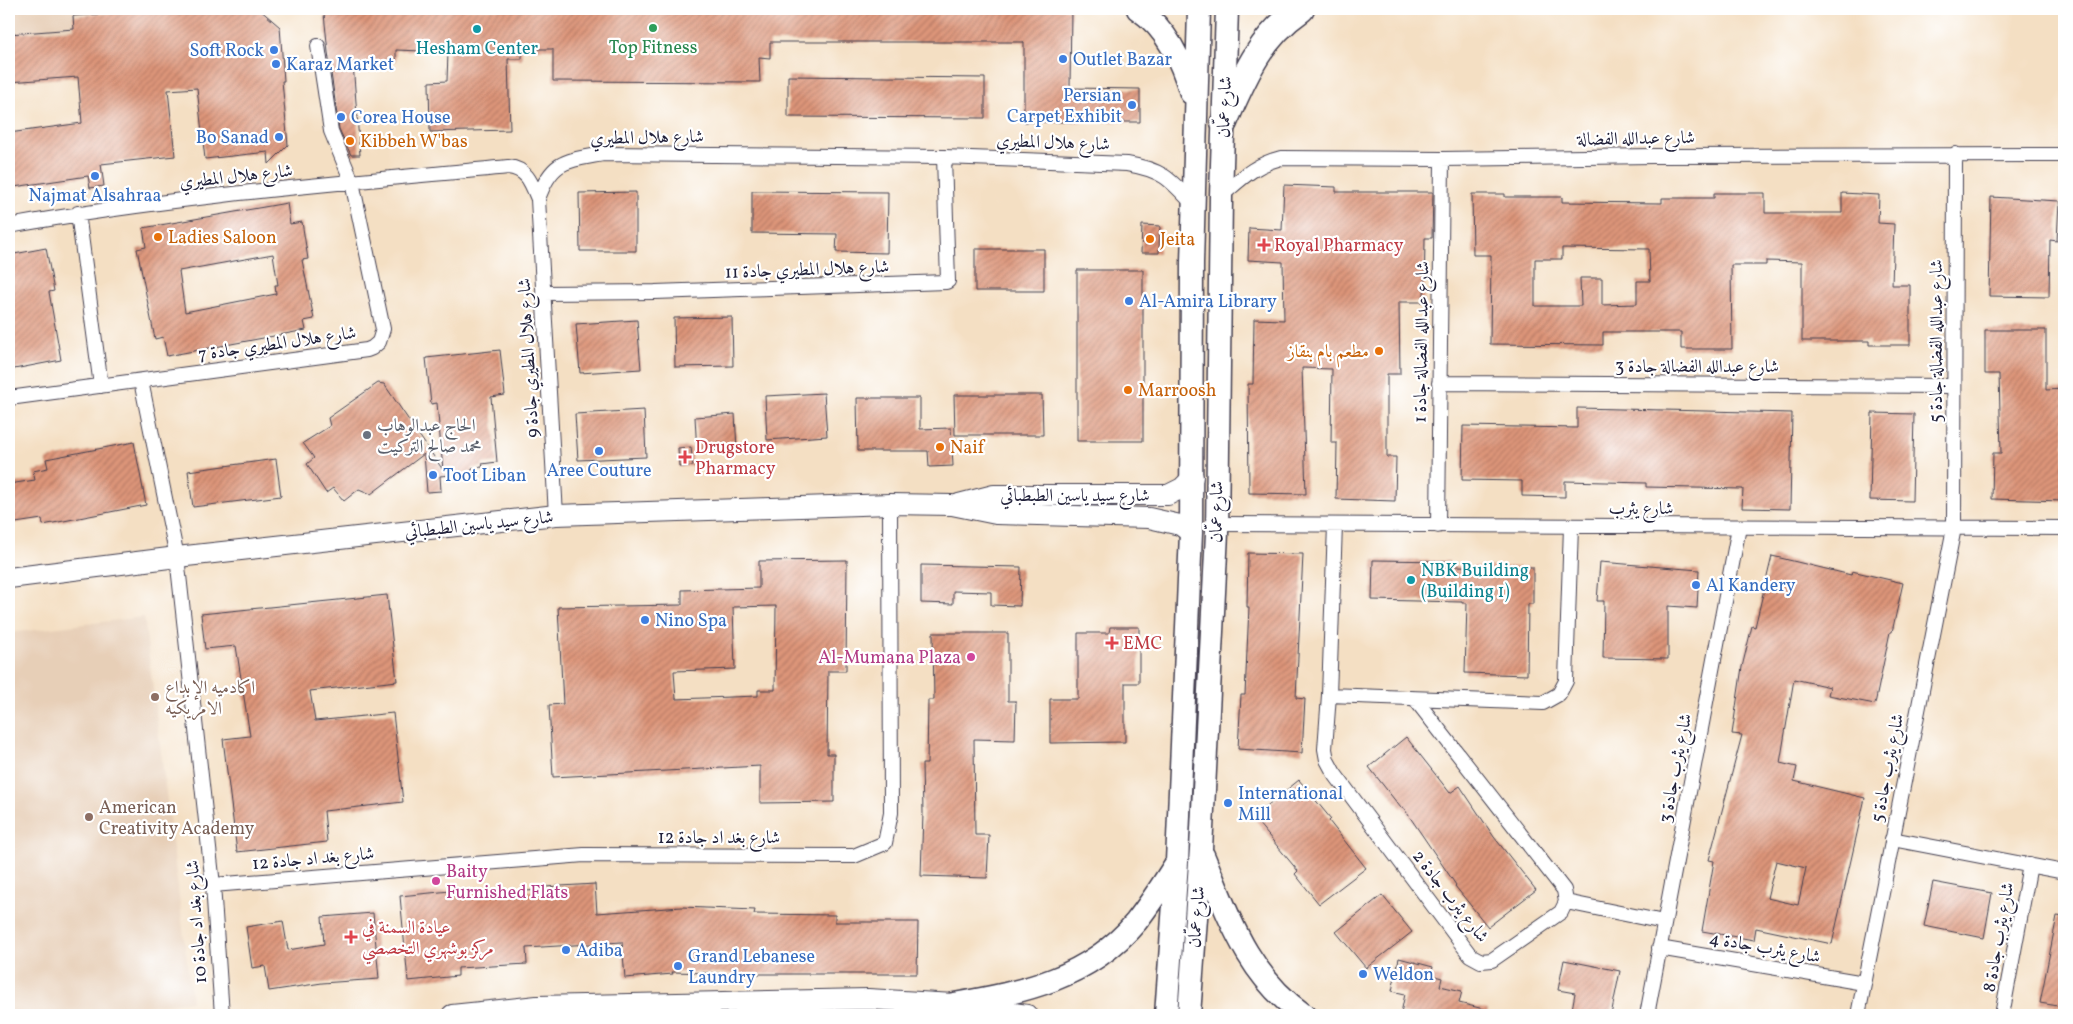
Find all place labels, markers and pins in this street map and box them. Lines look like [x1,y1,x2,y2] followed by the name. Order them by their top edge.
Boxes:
[647,22,659,34] marker: Top Fitness
[471,23,483,35] marker: Hesham Center
[609,36,697,61] place label: Top Fitness
[416,37,539,62] place label: Hesham Center
[190,39,264,64] place label: Soft Rock
[268,44,280,56] marker: Soft Rock
[1073,48,1173,73] place label: Outlet Bazar
[286,53,394,78] place label: Karaz Market
[1057,53,1069,65] marker: Outlet Bazar
[270,58,282,70] marker: Karaz Market
[1007,84,1122,130] place label: Persian Carpet Exhibit
[1126,99,1138,111] marker: Persian Carpet Exhibit
[351,106,451,131] place label: Corea House
[335,111,347,123] marker: Corea House
[196,126,269,151] place label: Bo Sanad
[360,130,468,155] place label: Kibbeh W'bas
[273,131,285,143] marker: Bo Sanad
[344,135,356,147] marker: Kibbeh W'bas
[89,170,101,182] marker: Najmat Alsahraa
[29,184,161,209] place label: Najmat Alsahraa
[168,226,277,251] place label: Ladies Saloon
[1160,228,1195,253] place label: Jeita
[152,231,164,243] marker: Ladies Saloon
[1144,233,1156,245] marker: Jeita
[1274,234,1404,259] place label: Royal Pharmacy
[1258,239,1270,251] marker: Royal Pharmacy
[1139,290,1277,315] place label: Al-Amira Library
[1123,295,1135,307] marker: Al-Amira Library
[1286,340,1369,368] place label: مطعم بام بنقاز
[1373,345,1385,357] marker: مطعم بام بنقاز
[1138,379,1217,404] place label: Marroosh
[1122,384,1134,396] marker: Marroosh
[377,414,482,462] place label: الحاج عبدالوهاب محمد صالح التركيت
[361,429,373,441] marker: الحاج عبدالوهاب محمد صالح التركيت
[695,436,776,482] place label: Drugstore Pharmacy
[950,436,986,461] place label: Naif
[934,441,946,453] marker: Naif
[593,445,605,457] marker: Aree Couture
[679,451,691,463] marker: Drugstore Pharmacy
[547,459,651,484] place label: Aree Couture
[443,464,527,489] place label: Toot Liban
[427,469,439,481] marker: Toot Liban
[1421,559,1529,605] place label: NBK Building (Building 1)
[1405,574,1417,586] marker: NBK Building (Building 1)
[1706,574,1796,599] place label: Al Kandery
[1690,579,1702,591] marker: Al Kandery
[655,609,727,634] place label: Nino Spa
[639,614,651,626] marker: Nino Spa
[1123,632,1162,657] place label: EMC
[1105,636,1119,650] marker: EMC
[818,646,961,671] place label: Al-Mumana Plaza
[965,651,977,663] marker: Al-Mumana Plaza
[165,676,255,722] place label: اكادميه الإبداع الامريكيه
[149,691,161,703] marker: اكادميه الإبداع الامريكيه
[1238,782,1343,828] place label: International Mill
[99,796,255,842] place label: American Creativity Academy
[1222,797,1234,809] marker: International Mill
[83,811,95,823] marker: American Creativity Academy
[446,860,568,906] place label: Baity Furnished Flats
[430,875,442,887] marker: Baity Furnished Flats
[362,916,494,965] place label: عيادة السمنة في مركز بوشهري التخصصي
[344,930,358,944] marker: عيادة السمنة في مركز بوشهري التخصصي
[576,939,623,964] place label: Adiba
[560,944,572,956] marker: Adiba
[688,945,815,991] place label: Grand Lebanese Laundry
[672,960,684,972] marker: Grand Lebanese Laundry
[1373,963,1434,988] place label: Weldon
[1357,968,1369,980] marker: Weldon

